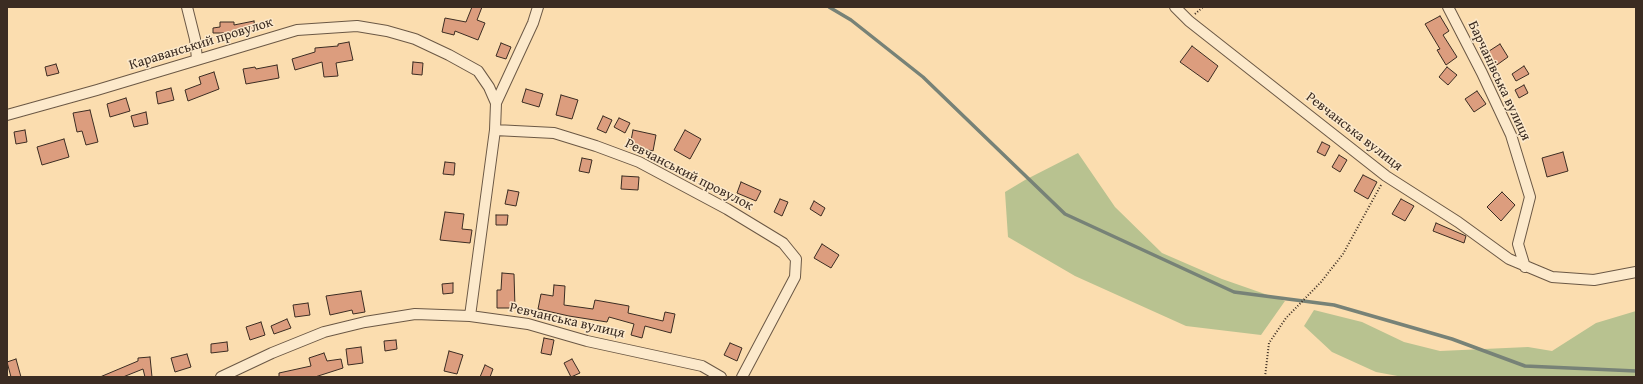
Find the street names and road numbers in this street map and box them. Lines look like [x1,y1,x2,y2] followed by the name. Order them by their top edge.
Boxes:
[127,14,275,74] street label: Караванський провулок
[1464,18,1534,144] street label: Барчанівська вулиця
[1302,89,1406,175] street label: Ревчанська вулиця
[622,135,756,215] street label: Ревчанський провулок
[508,300,626,342] street label: Ревчанська вулиця

